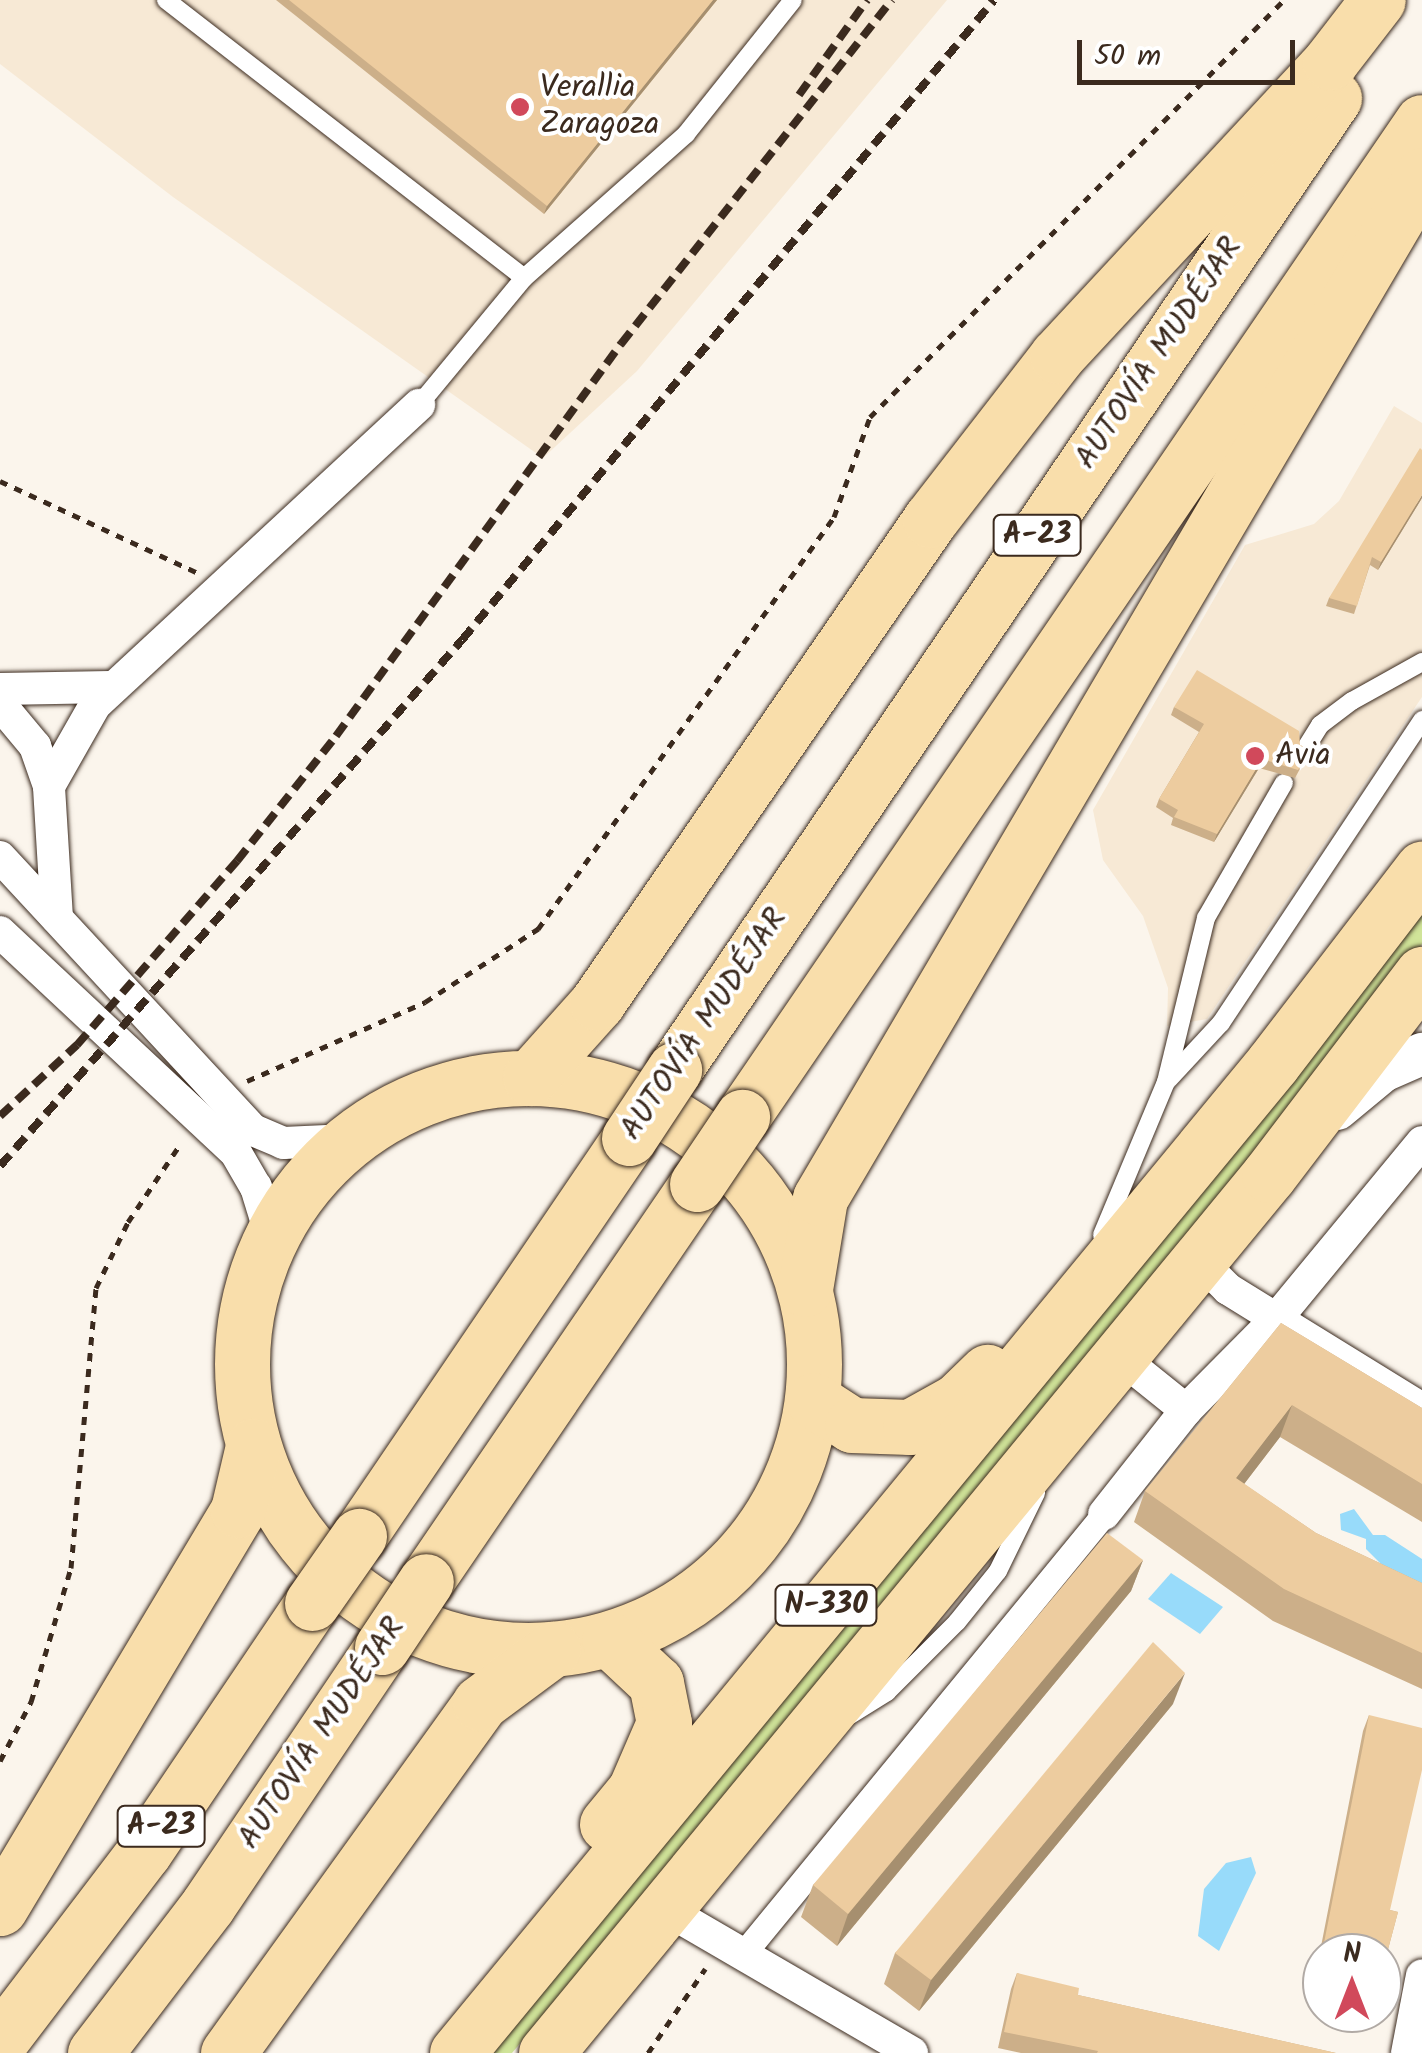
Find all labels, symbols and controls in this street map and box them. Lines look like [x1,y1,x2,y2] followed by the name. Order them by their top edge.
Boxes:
[1082,20,1300,82] scale bar
[1094,33,1161,81] text: 50 m
[540,70,659,145] place label: Verallia Zaragoza
[509,96,531,118] marker: Verallia Zaragoza
[1068,231,1252,477] street label: AUTOVÍA MUDÉJAR
[992,510,1082,560] road number: A-23
[1275,737,1331,775] place label: Avia
[1244,745,1266,767] marker: Avia
[613,902,797,1148] street label: AUTOVÍA MUDÉJAR
[774,1580,878,1630] road number: N-330
[231,1611,415,1857] street label: AUTOVÍA MUDÉJAR
[116,1801,206,1851] road number: A-23
[1343,1932,1361,1977] text: N
[1302,1933,1402,2033] north arrow

